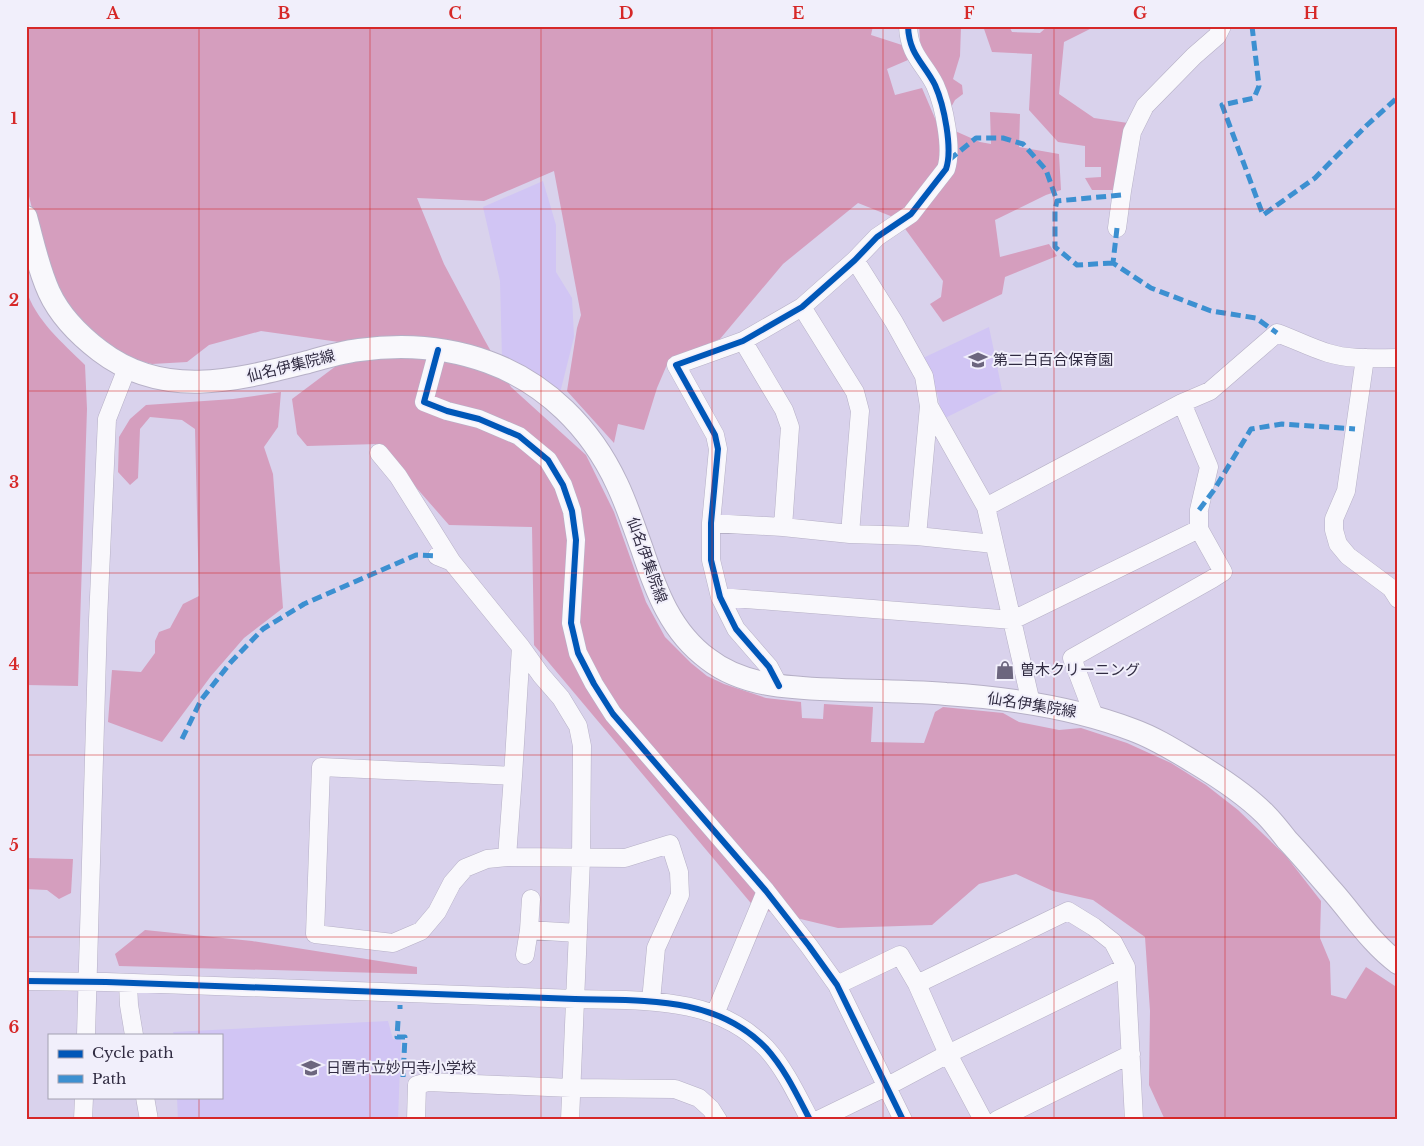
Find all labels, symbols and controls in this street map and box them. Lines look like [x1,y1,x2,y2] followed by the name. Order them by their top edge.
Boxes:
[106,3,121,23] text: A
[278,3,291,23] text: B
[448,3,462,23] text: C
[619,3,633,23] text: D
[792,3,804,23] text: E
[963,3,975,23] text: F
[1133,3,1147,23] text: G
[1303,3,1319,23] text: H
[11,108,18,128] text: 1
[9,290,19,310] text: 2
[245,345,337,386] street label: 仙名伊集院線
[967,349,989,371] school or university icon: 第二白百合保育園
[993,350,1113,369] place label: 第二白百合保育園
[9,472,19,492] text: 3
[623,514,672,605] street label: 仙名伊集院線
[9,654,19,674] text: 4
[994,659,1016,681] shop icon: 曽木クリーニング
[1020,660,1140,679] place label: 曽木クリーニング
[986,688,1078,721] street label: 仙名伊集院線
[9,835,19,855] text: 5
[9,1017,20,1037] text: 6
[48,1034,222,1098] legend
[92,1043,174,1062] text: Cycle path
[300,1057,322,1079] school or university icon: 日置市立妙円寺小学校
[326,1058,476,1077] place label: 日置市立妙円寺小学校
[92,1069,126,1088] text: Path

